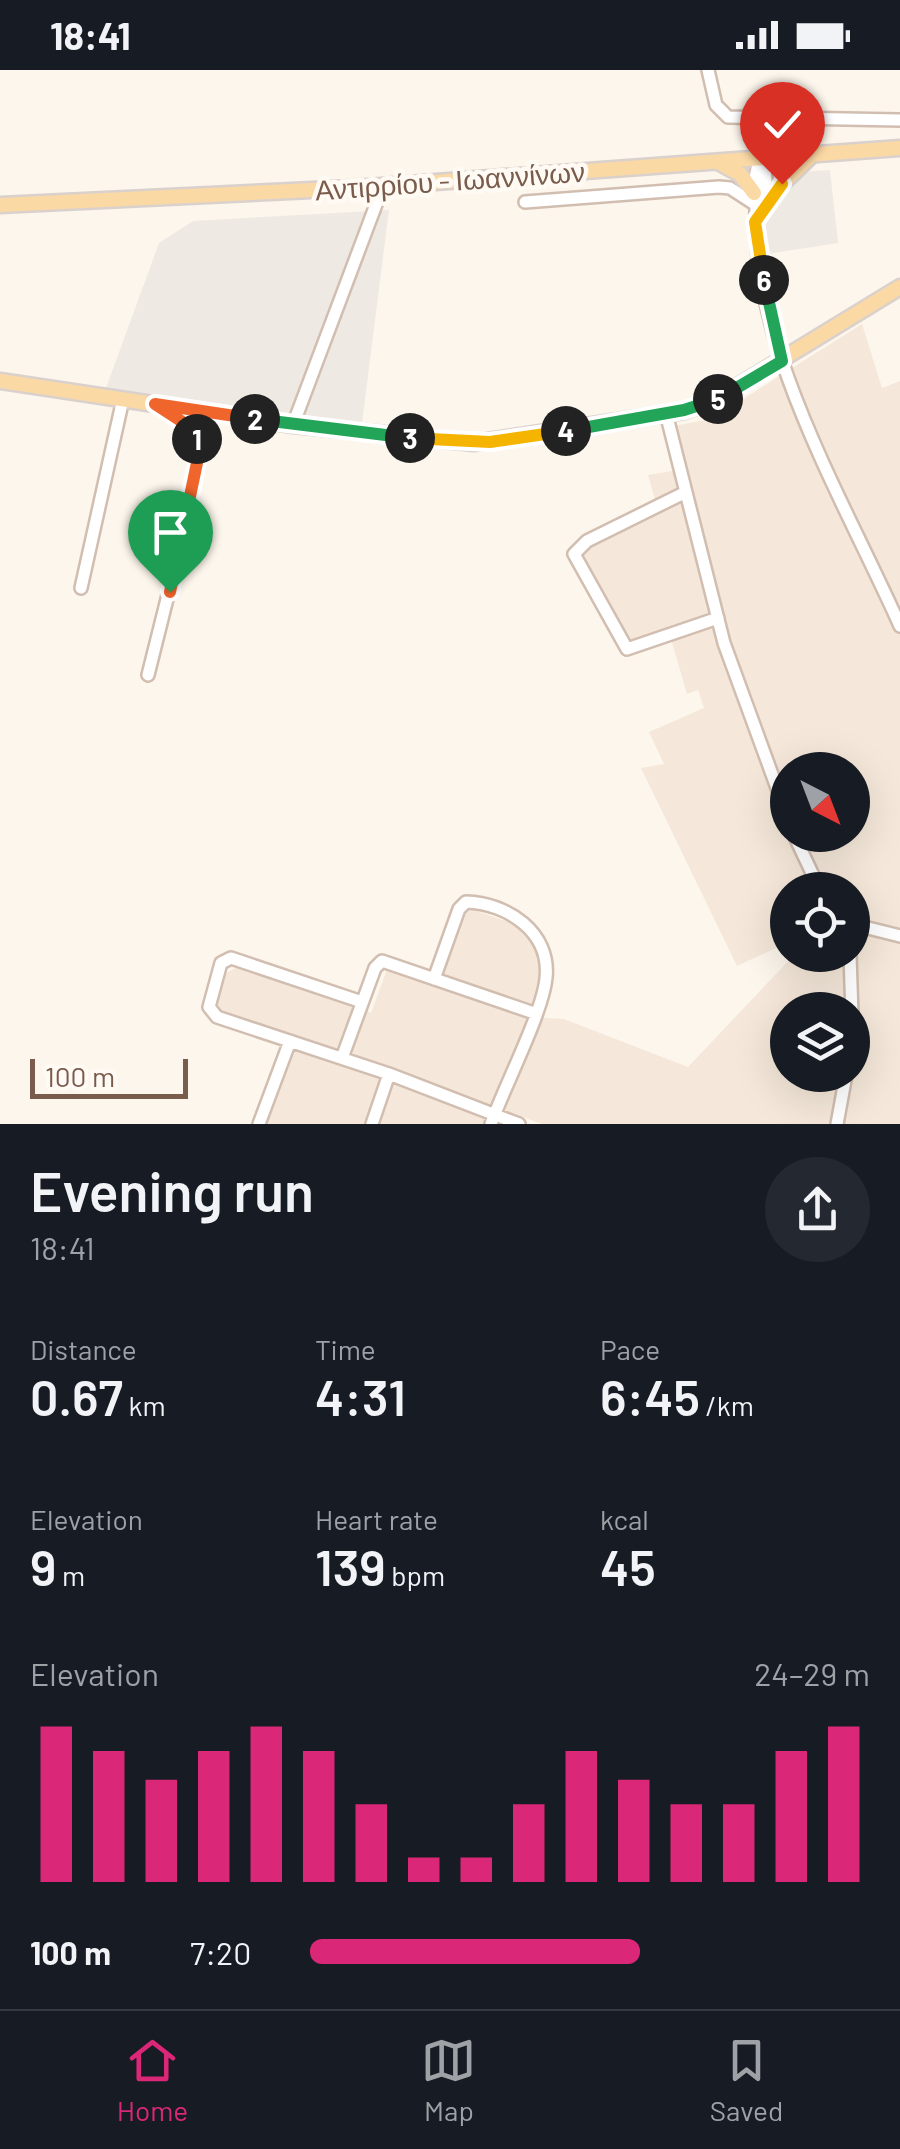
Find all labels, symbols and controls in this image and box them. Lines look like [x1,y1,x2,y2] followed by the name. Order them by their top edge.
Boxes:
[50,12,131,58] text: 18:41
[740,82,825,185] pin
[755,97,810,152] icon: check
[314,154,586,206] street label: Αντιρρίου - Ιωαννίνων
[739,255,789,305] pin: 6
[756,263,772,297] text: 6
[693,374,743,424] pin: 5
[710,382,726,416] text: 5
[230,394,280,444] pin: 2
[247,402,263,436] text: 2
[541,406,591,456] pin: 4
[385,413,435,463] pin: 3
[172,414,222,464] pin: 1
[558,414,574,448] text: 4
[402,421,418,455] text: 3
[192,422,202,456] text: 1
[128,490,213,593] pin
[143,505,198,560] icon: arrive
[770,752,870,852] north arrow
[770,752,870,1092] map controls
[770,872,870,972] button: locate
[770,992,870,1092] button: layers
[30,1054,188,1098] scale bar
[45,1059,115,1093] text: 100 m
[30,1157,314,1223] text: Evening run
[765,1157,870,1262] button: share
[30,1228,95,1266] text: 18:41
[30,1332,137,1366] text: Distance
[315,1332,376,1366] text: Time
[600,1332,660,1366] text: Pace
[30,1366,123,1426] text: 0.67
[315,1366,406,1426] text: 4:31
[600,1366,700,1426] text: 6:45
[123,1388,166,1422] text: km
[700,1388,754,1422] text: /km
[30,1502,143,1536] text: Elevation
[315,1502,438,1536] text: Heart rate
[600,1502,649,1536] text: kcal
[30,1536,56,1596] text: 9
[315,1536,386,1596] text: 139
[600,1536,656,1596] text: 45
[56,1558,85,1592] text: m
[386,1558,445,1592] text: bpm
[30,1654,159,1692] text: Elevation
[754,1654,870,1692] text: 24–29 m
[30,1933,111,1971] text: 100 m
[190,1933,251,1971] text: 7:20
[117,2033,188,2127] tab: Home
[421,2033,476,2127] tab: Map
[710,2033,783,2127] tab: Saved

